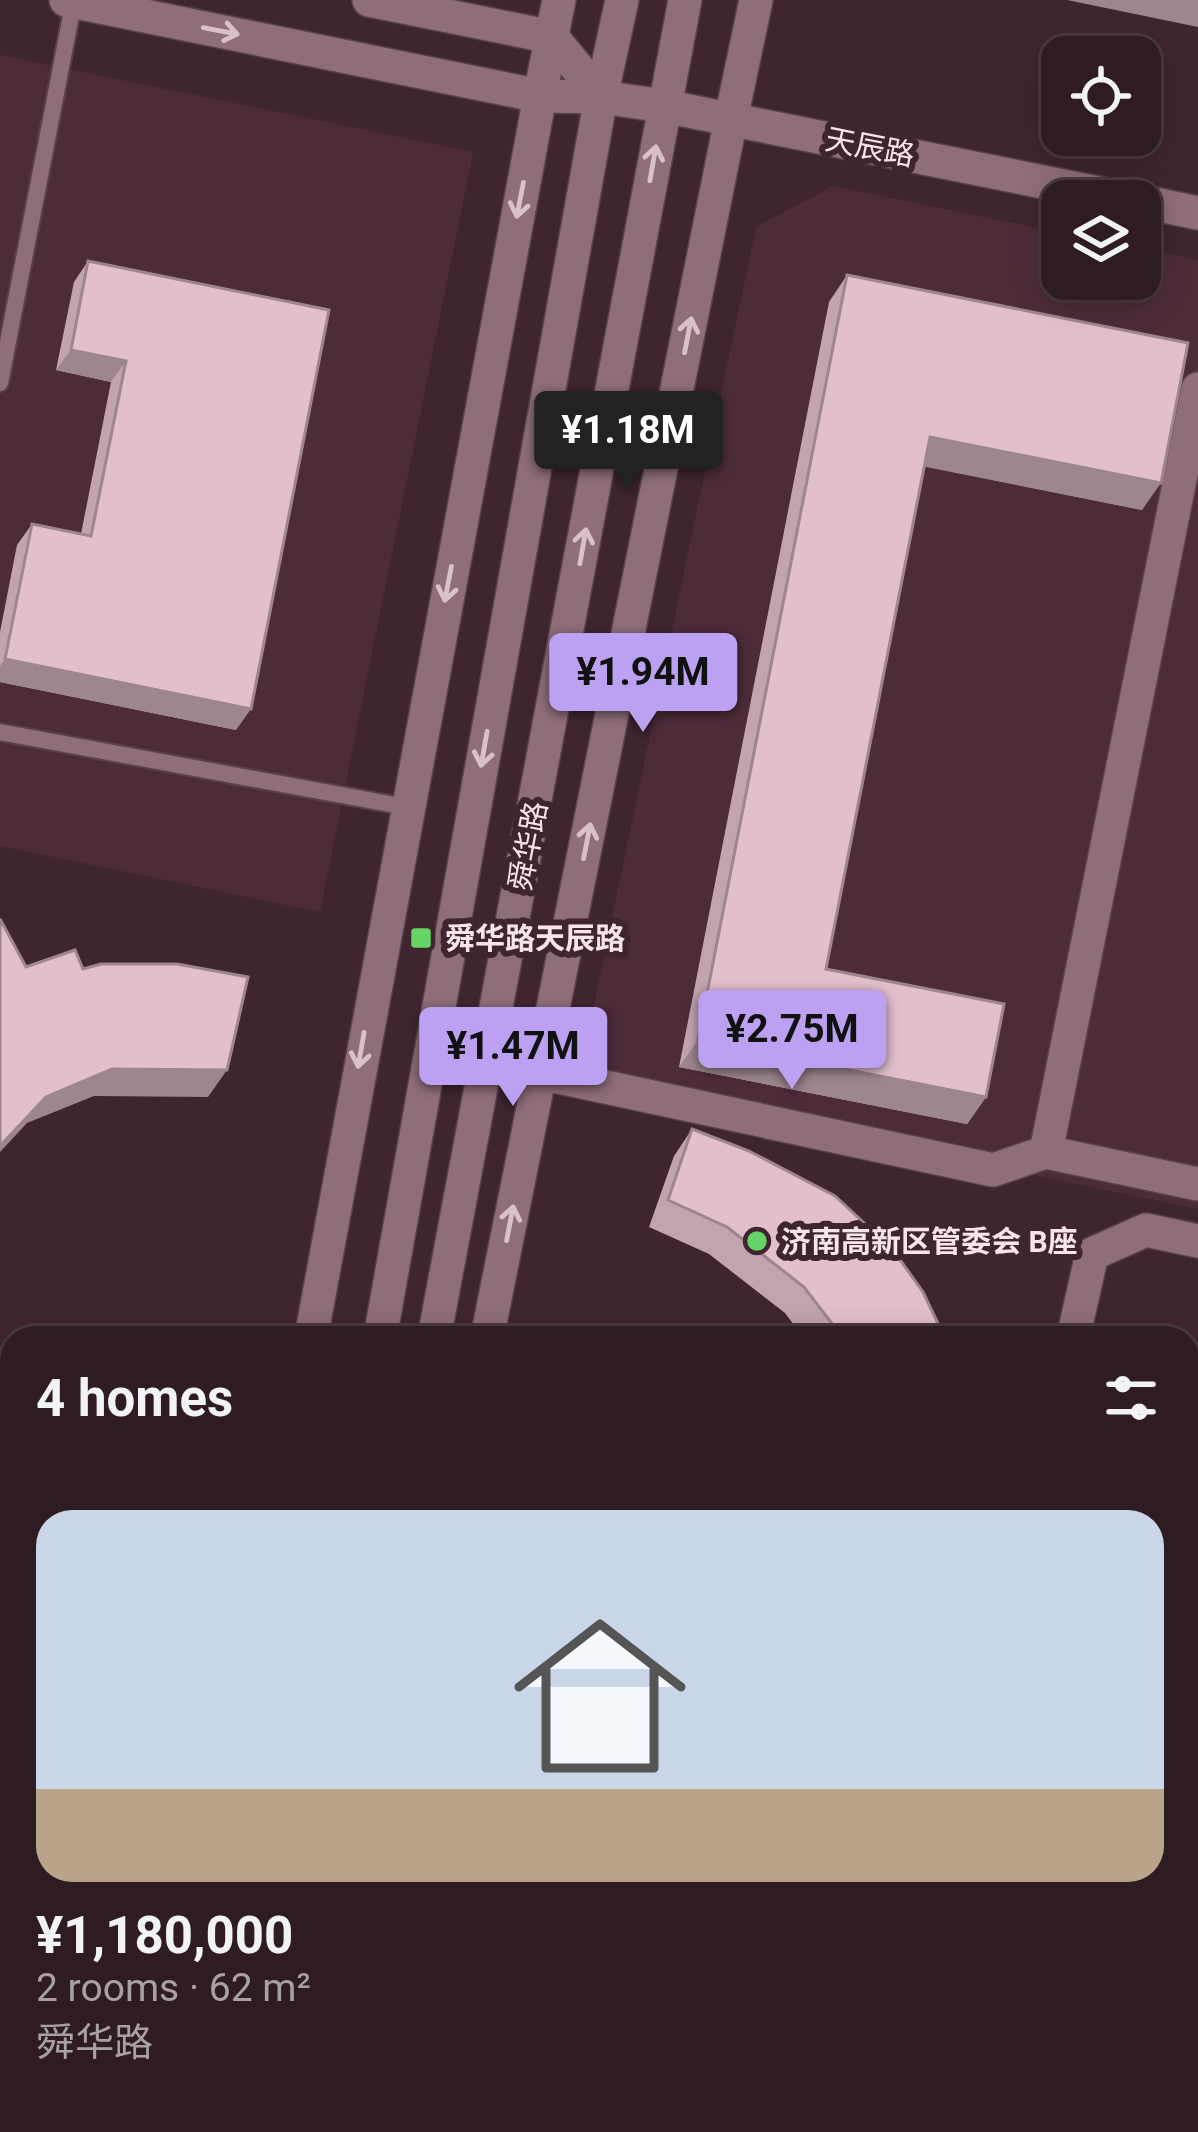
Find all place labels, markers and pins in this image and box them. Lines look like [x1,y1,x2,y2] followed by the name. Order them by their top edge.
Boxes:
[530,391,726,493] pin: ¥1.18M
[545,633,741,735] pin: ¥1.94M
[445,921,625,956] place label: 舜华路天辰路
[408,925,434,951] marker: 舜华路天辰路
[694,990,890,1092] pin: ¥2.75M
[415,1007,611,1109] pin: ¥1.47M
[781,1224,1078,1259] place label: 济南高新区管委会 B座
[744,1228,770,1254] marker: 济南高新区管委会 B座

